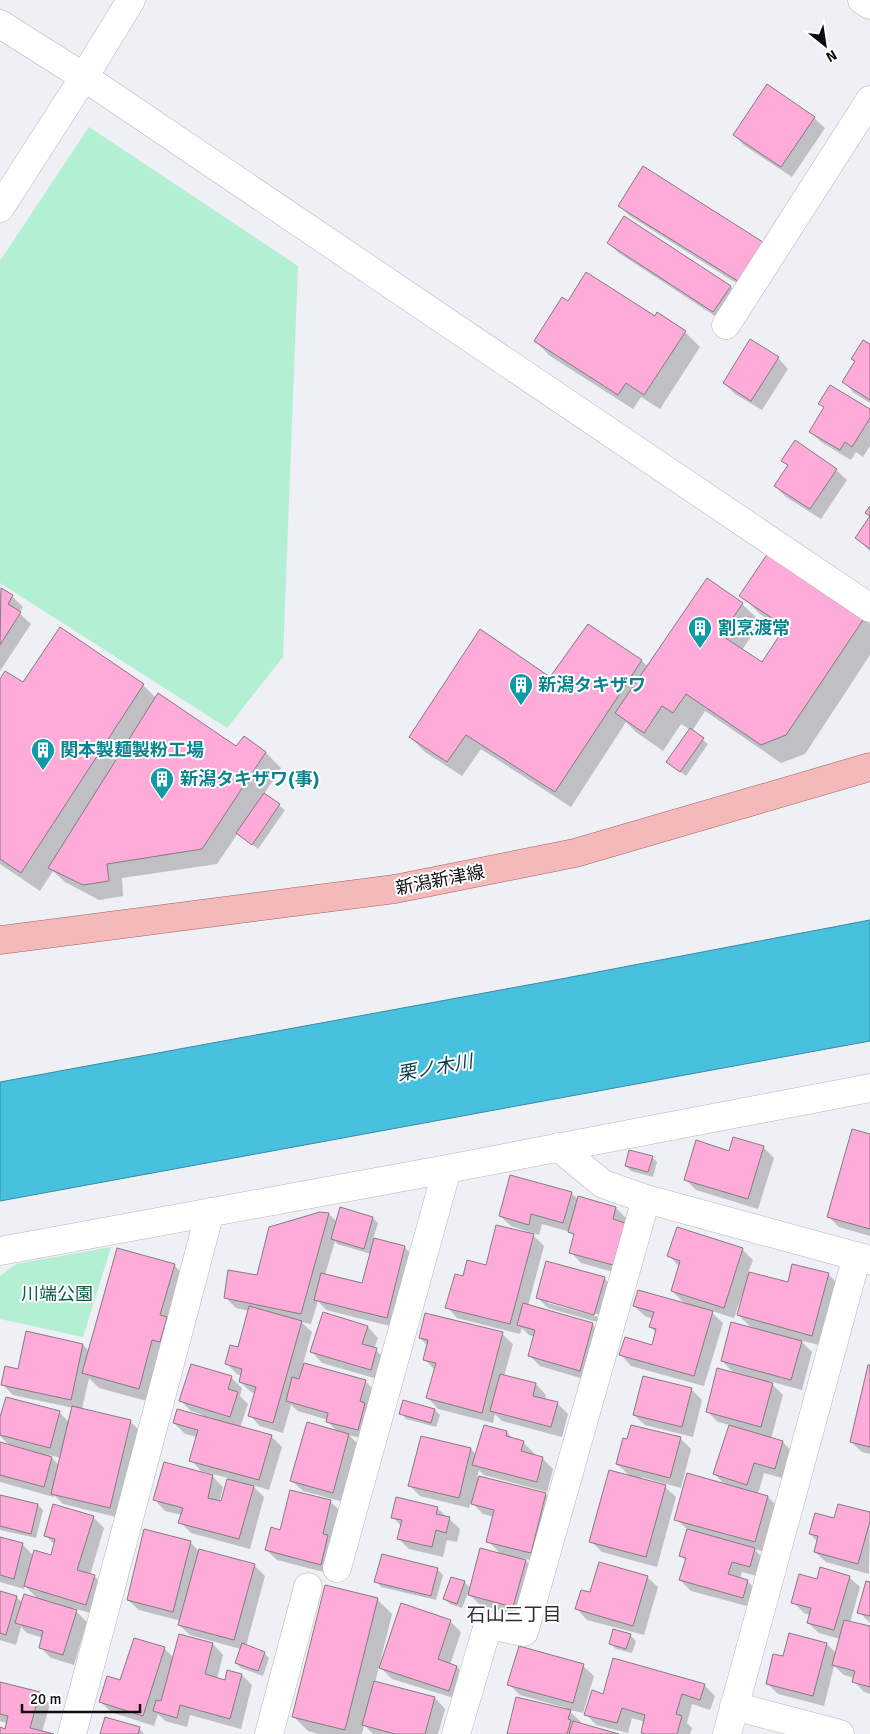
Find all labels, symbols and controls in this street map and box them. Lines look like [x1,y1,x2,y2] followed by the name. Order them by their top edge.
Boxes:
[800,20,850,70] north arrow
[823,46,840,66] text: N
[687,615,713,649] building icon: 割烹渡常
[718,617,790,639] place label: 割烹渡常
[508,672,534,706] building icon: 新潟タキザワ
[538,674,646,696] place label: 新潟タキザワ
[30,737,56,771] building icon: 関本製麺製粉工場
[60,739,204,761] place label: 関本製麺製粉工場
[149,766,175,800] building icon: 新潟タキザワ(事)
[180,768,320,790] place label: 新潟タキザワ(事)
[394,861,486,899] street label: 新潟新津線
[395,1049,476,1086] water label: 栗ノ木川
[21,1283,93,1305] park label: 川端公園
[466,1603,562,1627] district label: 石山三丁目
[22,1682,140,1714] scale bar
[30,1690,61,1708] text: 20 m

